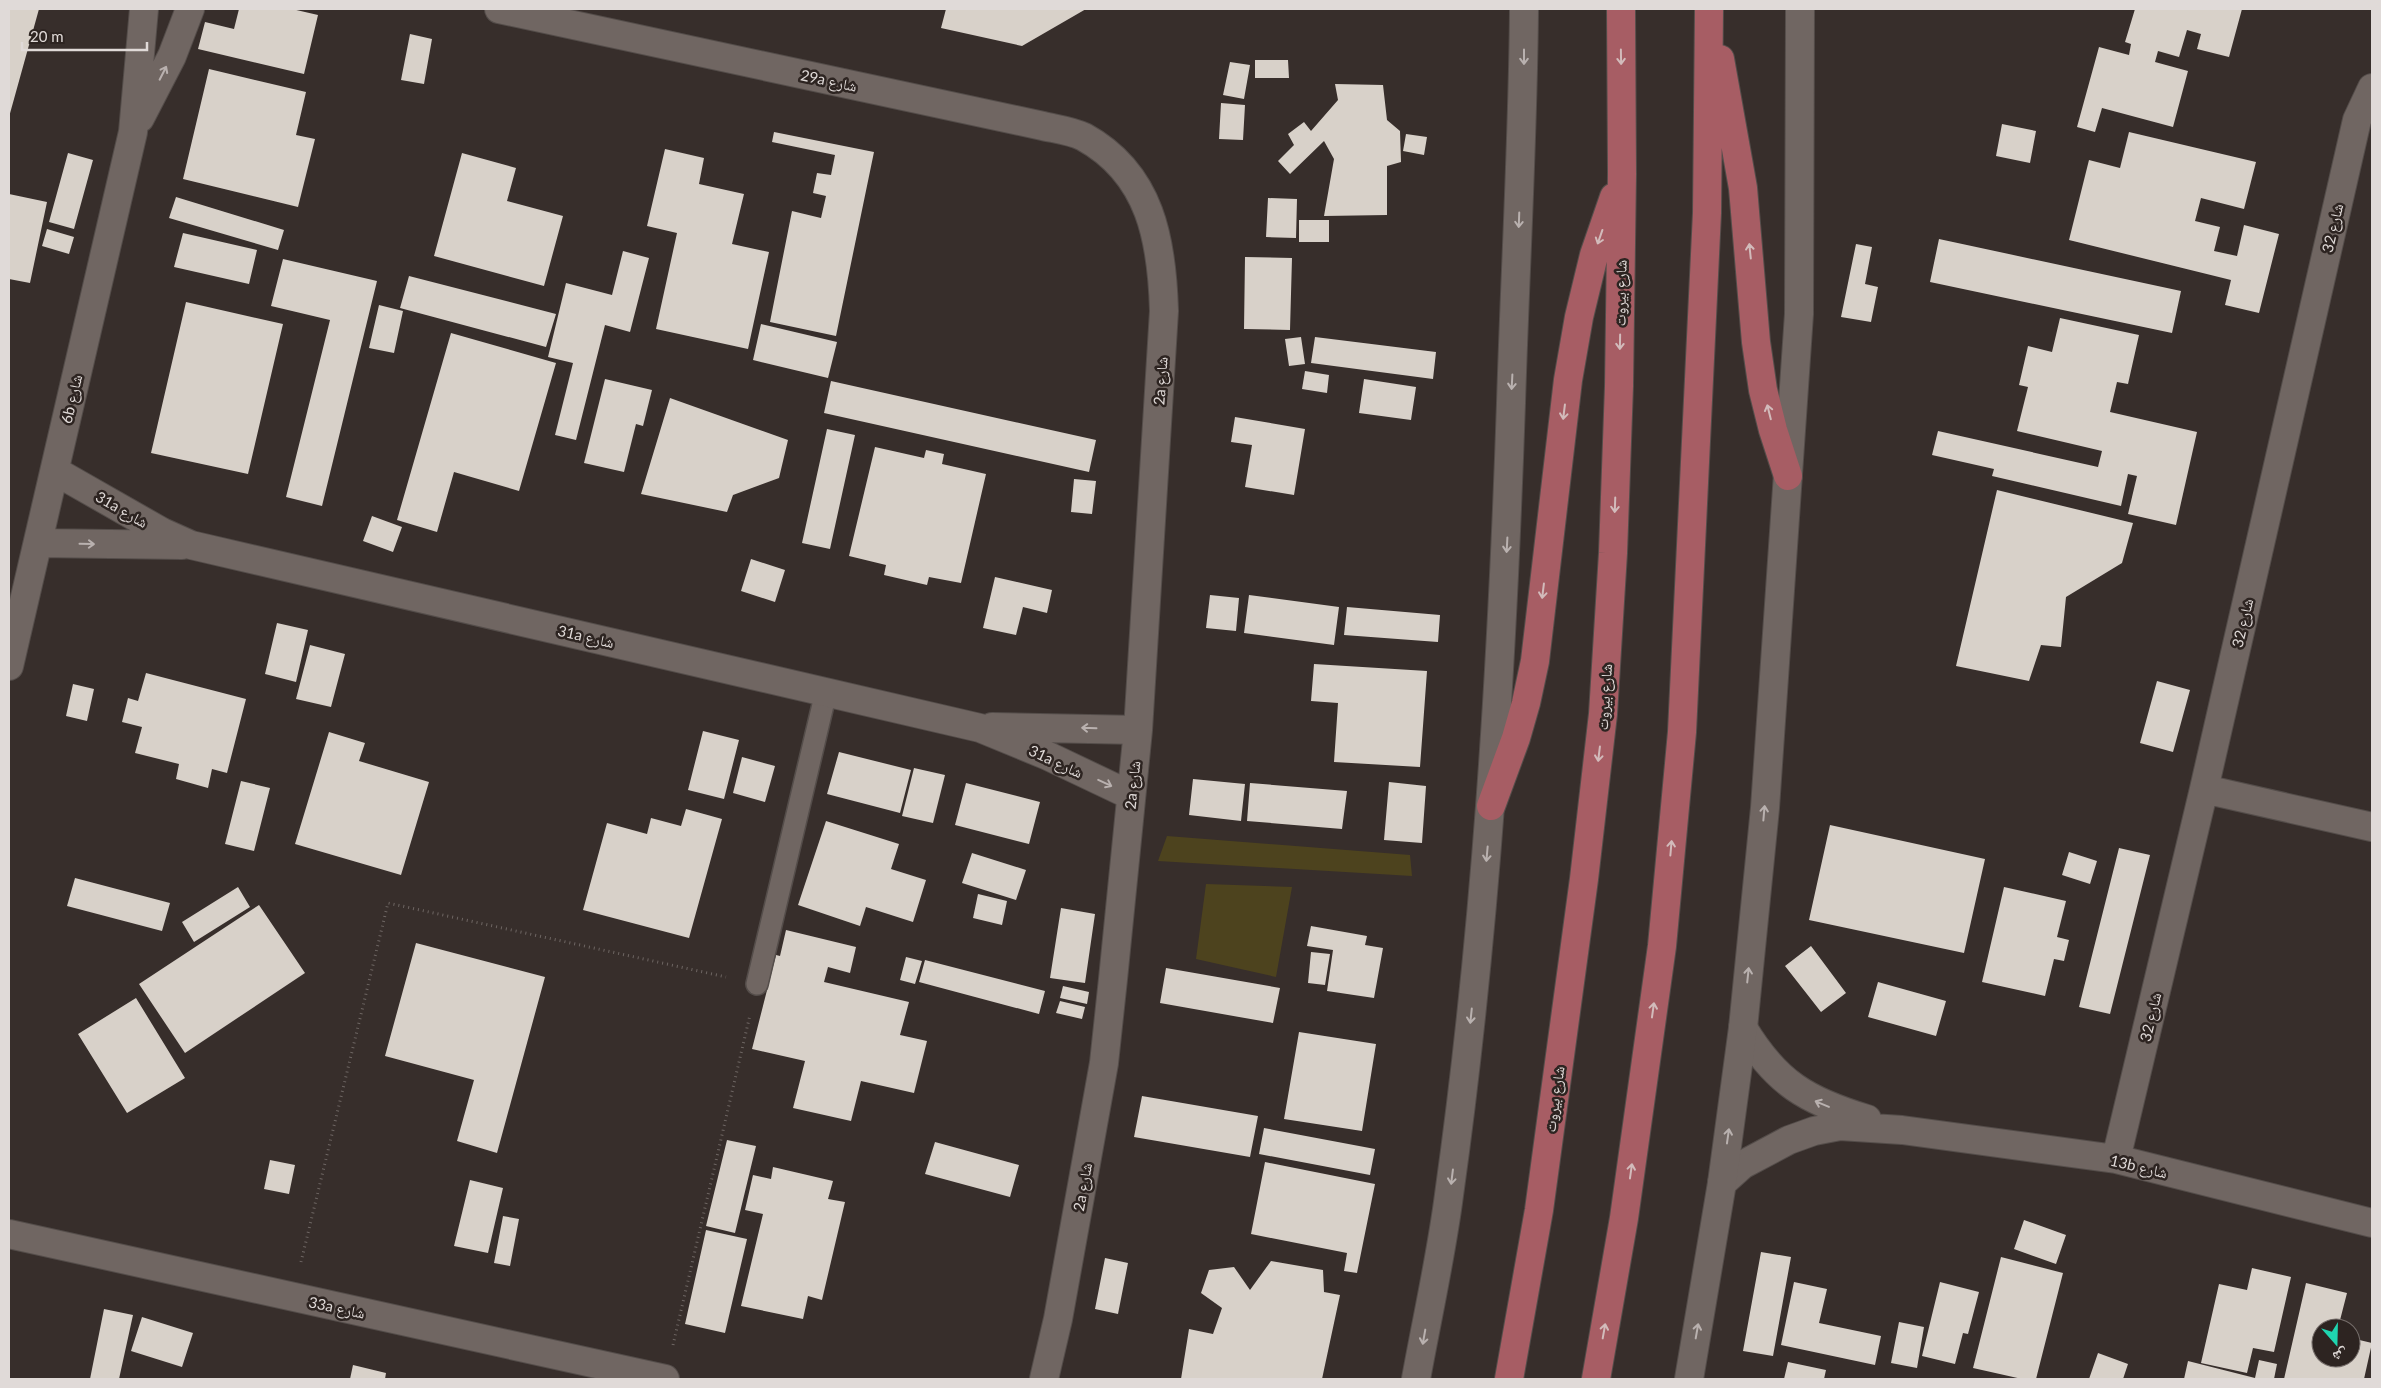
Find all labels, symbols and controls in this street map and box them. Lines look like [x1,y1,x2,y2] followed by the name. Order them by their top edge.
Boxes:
[22,20,148,52] scale bar
[30,27,64,45] text: 20 m
[1519,49,1529,65] one-way arrow
[1616,49,1626,65] one-way arrow
[799,65,859,97] street label: 29a شارع
[158,66,168,81] one-way arrow
[2318,202,2348,255] street label: شارع 32
[1514,212,1524,228] one-way arrow
[1595,228,1605,244] one-way arrow
[1745,243,1755,259] one-way arrow
[1610,259,1632,326] street label: شارع بيروت
[1615,334,1624,350] one-way arrow
[1149,356,1173,406] street label: 2a شارع
[57,373,87,426] street label: 6b شارع
[1507,374,1516,390] one-way arrow
[1559,404,1569,420] one-way arrow
[1764,405,1773,421] one-way arrow
[92,487,151,533] street label: 31a شارع
[1610,497,1619,513] one-way arrow
[1502,536,1511,552] one-way arrow
[78,539,94,548] one-way arrow
[1538,583,1548,599] one-way arrow
[2228,597,2258,650] street label: شارع 32
[556,621,616,653] street label: 31a شارع
[1593,663,1617,731] street label: شارع بيروت
[1081,723,1098,733] one-way arrow
[1025,741,1086,783] street label: 31a شارع
[1594,746,1604,762] one-way arrow
[1121,760,1145,810] street label: 2a شارع
[1097,778,1112,788] one-way arrow
[1760,806,1769,822] one-way arrow
[1666,841,1676,857] one-way arrow
[1482,846,1492,862] one-way arrow
[1743,967,1753,983] one-way arrow
[2136,991,2166,1044] street label: شارع 32
[1648,1002,1658,1018] one-way arrow
[1466,1008,1476,1024] one-way arrow
[1540,1065,1570,1133] street label: شارع بيروت
[1815,1098,1830,1108] one-way arrow
[1723,1129,1733,1145] one-way arrow
[2108,1151,2169,1183] street label: 13b شارع
[1069,1161,1097,1213] street label: 2a شارع
[1626,1163,1636,1179] one-way arrow
[1447,1169,1457,1185] one-way arrow
[307,1292,367,1324] street label: 33a شارع
[2311,1318,2361,1368] north arrow
[1600,1324,1610,1340] one-way arrow
[1692,1324,1702,1340] one-way arrow
[1418,1329,1428,1345] one-way arrow
[2330,1344,2351,1366] text: ش

